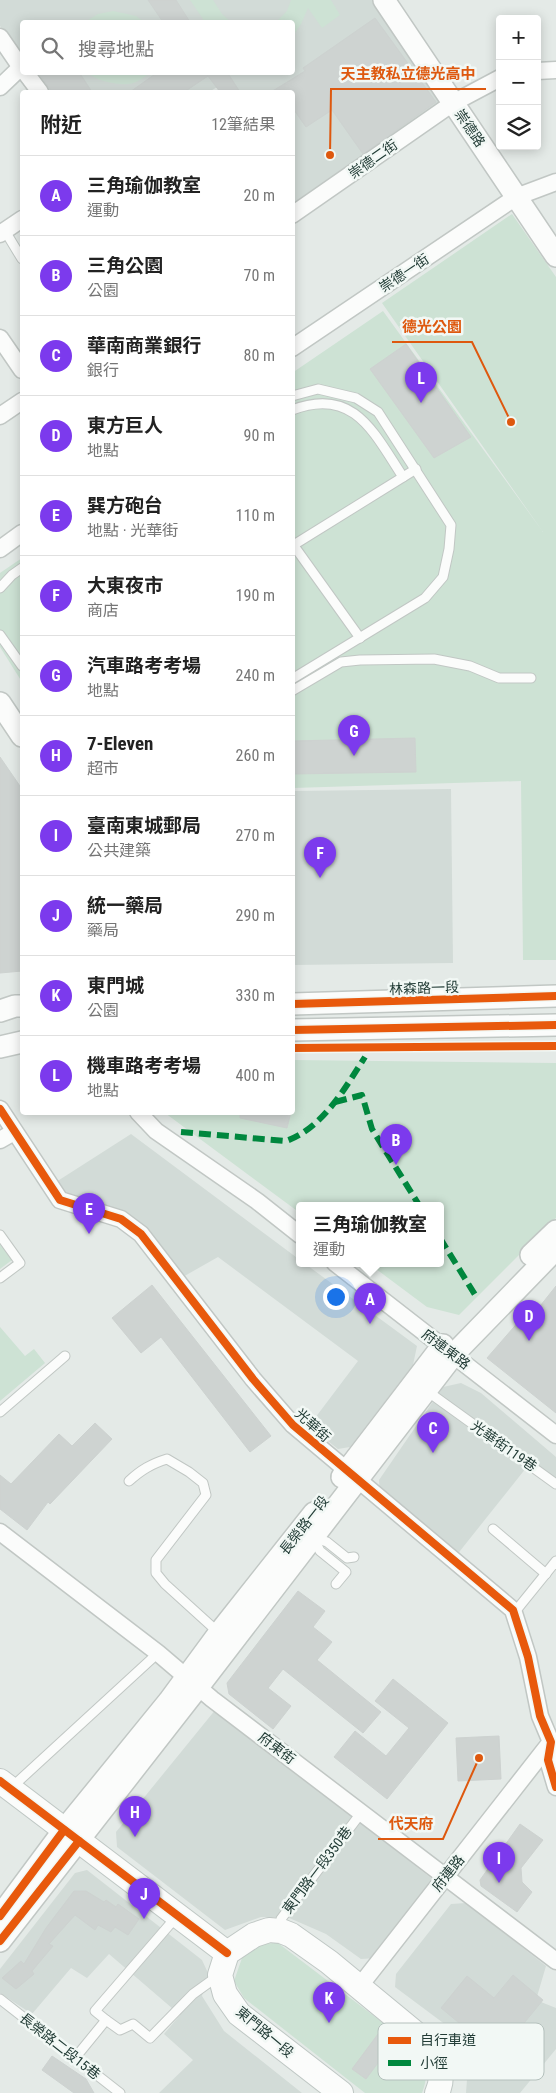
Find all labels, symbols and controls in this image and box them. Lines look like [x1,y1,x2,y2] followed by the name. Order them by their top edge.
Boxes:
[496,15,541,150] map controls
[496,15,541,60] button: +
[20,20,295,75] search box
[38,34,66,62] icon: search
[78,38,154,61] text: 搜尋地點
[331,59,486,89] callout: 天主教私立德光高中
[496,60,541,105] button: −
[340,65,476,83] text: 天主教私立德光高中
[496,105,541,150] button: layers
[452,106,488,150] street label: 崇德路
[40,113,82,137] text: 附近
[211,115,275,134] text: 12筆結果
[345,136,401,182] street label: 崇德二街
[87,174,201,197] text: 三角瑜伽教室
[51,186,61,205] text: A
[243,186,275,205] text: 20 m
[87,201,119,220] text: 運動
[376,251,432,295] street label: 崇德一街
[87,254,163,277] text: 三角公園
[52,266,60,285] text: B
[243,266,275,285] text: 70 m
[87,281,119,300] text: 公園
[392,312,472,342] callout: 德光公園
[402,318,462,336] text: 德光公園
[87,334,201,357] text: 華南商業銀行
[51,346,61,365] text: C
[243,346,275,365] text: 80 m
[87,361,119,380] text: 銀行
[405,362,437,403] pin: L
[87,414,163,437] text: 東方巨人
[51,426,61,445] text: D
[243,426,275,445] text: 90 m
[87,441,119,460] text: 地點
[87,494,163,517] text: 巽方砲台
[52,506,60,525] text: E
[236,506,275,525] text: 110 m
[87,521,178,540] text: 地點 · 光華街
[87,574,163,597] text: 大東夜市
[52,586,60,605] text: F
[236,586,275,605] text: 190 m
[87,601,119,620] text: 商店
[87,654,201,677] text: 汽車路考考場
[51,666,61,685] text: G
[236,666,275,685] text: 240 m
[87,681,119,700] text: 地點
[338,715,370,756] pin: G
[87,732,153,755] text: 7-Eleven
[51,746,61,765] text: H
[236,746,275,765] text: 260 m
[87,759,119,778] text: 超市
[87,814,201,837] text: 臺南東城郵局
[54,826,58,845] text: I
[236,826,275,845] text: 270 m
[304,837,336,878] pin: F
[87,841,151,860] text: 公共建築
[87,894,163,917] text: 統一藥局
[52,906,60,925] text: J
[236,906,275,925] text: 290 m
[87,921,119,940] text: 藥局
[87,974,144,997] text: 東門城
[389,979,459,997] street label: 林森路一段
[52,986,60,1005] text: K
[236,986,275,1005] text: 330 m
[87,1001,119,1020] text: 公園
[87,1054,201,1077] text: 機車路考考場
[52,1066,60,1085] text: L
[236,1066,275,1085] text: 400 m
[87,1081,119,1100] text: 地點
[380,1124,412,1165] pin: B
[73,1193,105,1234] pin: E
[296,1202,444,1267] popup
[313,1213,427,1236] text: 三角瑜伽教室
[313,1240,345,1259] text: 運動
[354,1283,386,1324] pin: A
[323,1284,349,1310] your location
[513,1300,545,1341] pin: D
[419,1326,473,1372] street label: 府連東路
[292,1405,334,1445] street label: 光華街
[417,1412,449,1453] pin: C
[468,1417,540,1475] street label: 光華街119巷
[276,1492,332,1558] street label: 長榮路一段
[255,1729,299,1767] street label: 府東街
[119,1796,151,1837] pin: H
[378,1809,443,1839] callout: 代天府
[388,1815,434,1833] text: 代天府
[279,1823,355,1917] street label: 東門路一段350巷
[483,1842,515,1883] pin: I
[429,1852,467,1894] street label: 府連路
[128,1878,160,1919] pin: J
[313,1982,345,2023] pin: K
[233,2003,297,2061] street label: 東門路一段
[17,2010,103,2082] street label: 長榮路二段15巷
[378,2023,544,2080] legend
[420,2032,476,2048] text: 自行車道
[420,2055,448,2071] text: 小徑

